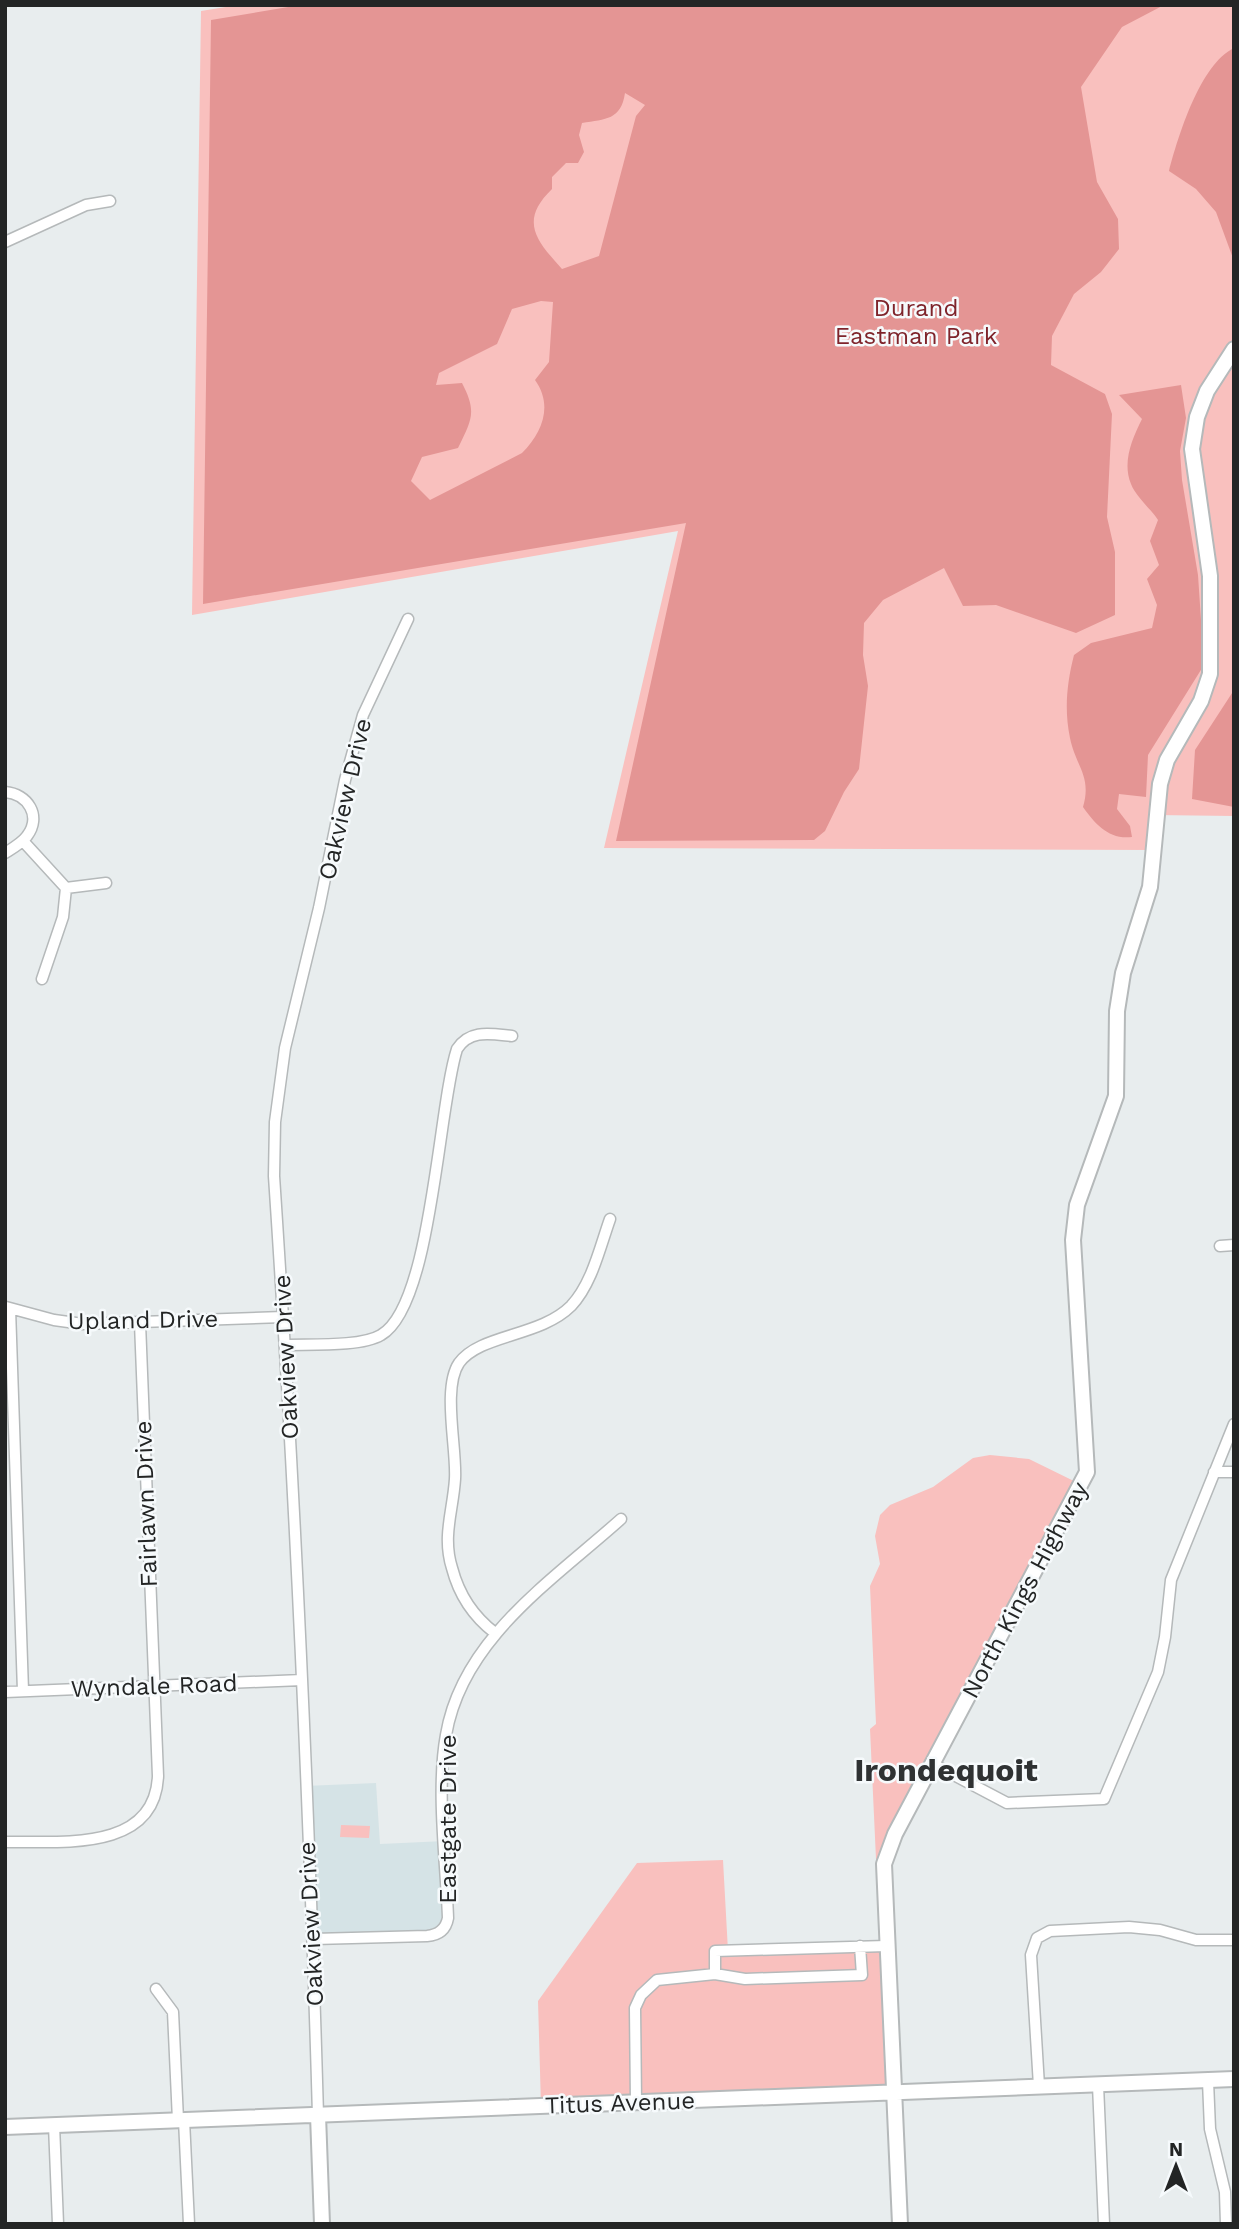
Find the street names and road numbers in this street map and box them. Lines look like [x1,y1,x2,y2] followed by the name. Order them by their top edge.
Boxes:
[313,715,377,883] street label: Oakview Drive
[268,1274,304,1440] street label: Oakview Drive
[67,1305,219,1335] street label: Upland Drive
[129,1420,163,1588] street label: Fairlawn Drive
[956,1476,1094,1703] street label: North Kings Highway
[70,1669,238,1703] street label: Wyndale Road
[434,1734,462,1904] street label: Eastgate Drive
[293,1841,329,2007] street label: Oakview Drive
[544,2086,696,2120] street label: Titus Avenue

